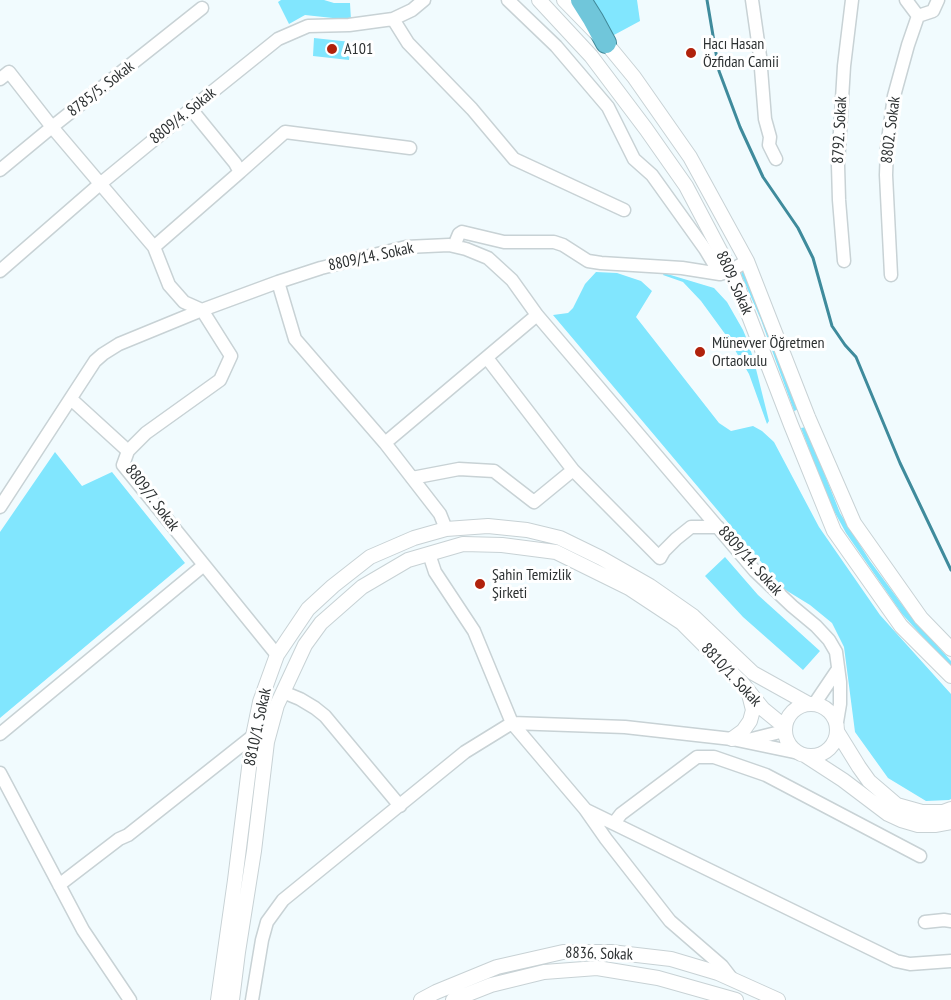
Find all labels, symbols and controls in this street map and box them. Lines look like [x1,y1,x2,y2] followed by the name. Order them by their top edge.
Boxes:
[703,34,779,72] place label: Hacı Hasan Özfidan Camii
[344,39,373,59] place label: A101
[325,42,339,56] marker: A101
[684,46,698,60] marker: Hacı Hasan Özfidan Camii
[64,57,138,121] street label: 8785/5. Sokak
[146,84,220,148] street label: 8809/4. Sokak
[877,95,905,165] street label: 8802. Sokak
[829,96,851,164] street label: 8792. Sokak
[327,239,415,275] street label: 8809/14. Sokak
[711,248,757,318] street label: 8809. Sokak
[712,333,825,371] place label: Münevver Öğretmen Ortaokulu
[693,345,707,359] marker: Münevver Öğretmen Ortaokulu
[121,461,183,535] street label: 8809/7. Sokak
[714,522,786,600] street label: 8809/14. Sokak
[492,565,571,603] place label: Şahin Temizlik Şirketi
[473,577,487,591] marker: Şahin Temizlik Şirketi
[697,639,765,711] street label: 8810/1. Sokak
[240,686,276,768] street label: 8810/1. Sokak
[565,943,633,965] street label: 8836. Sokak

